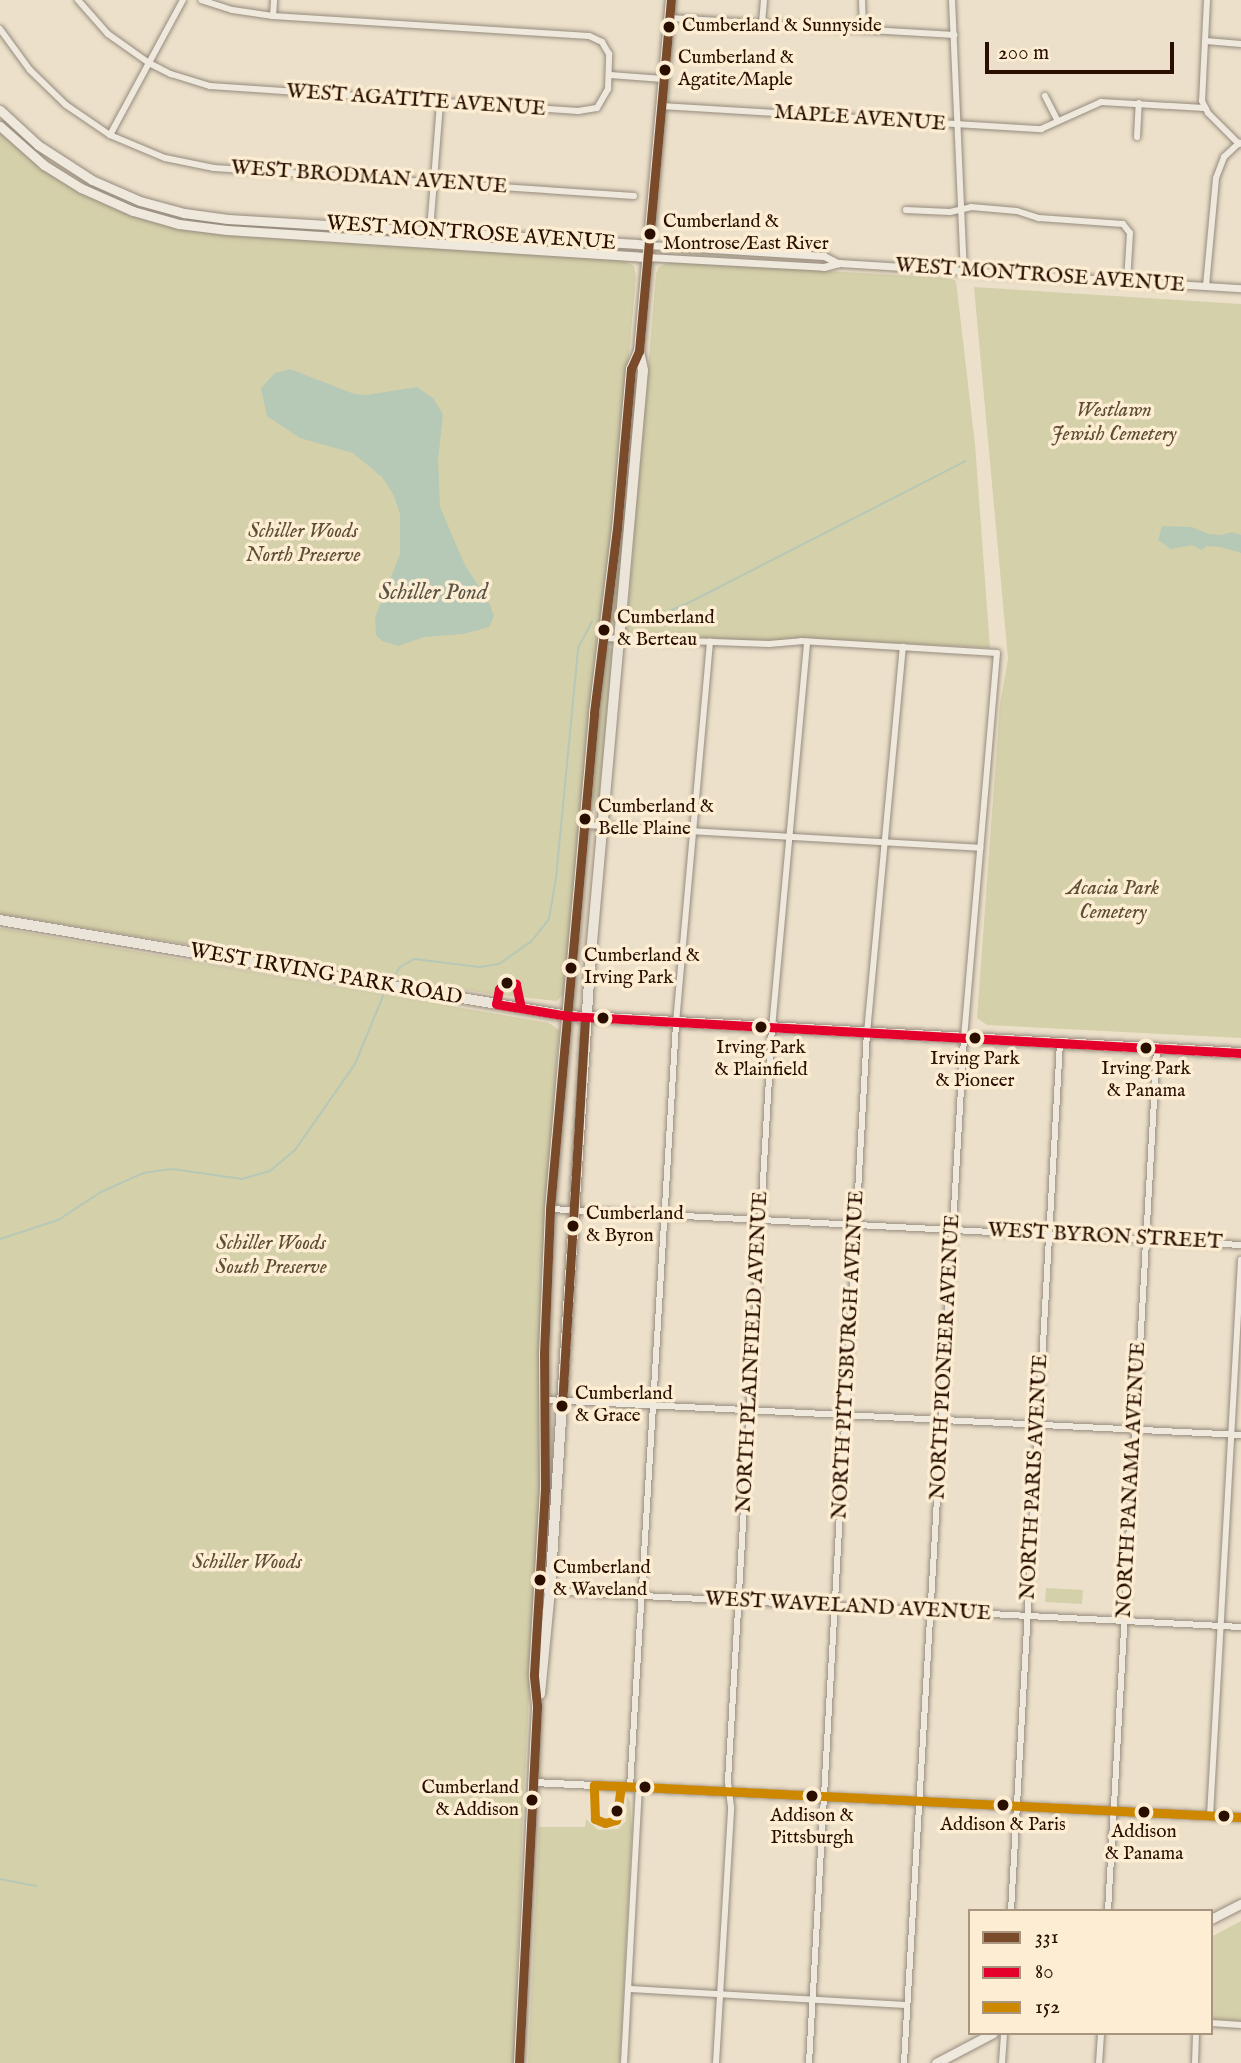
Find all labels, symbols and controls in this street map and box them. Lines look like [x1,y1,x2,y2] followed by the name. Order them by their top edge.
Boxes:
[682,16,882,38] place label: Cumberland & Sunnyside
[662,20,676,34] marker: Cumberland & Sunnyside
[989,28,1178,72] scale bar
[998,40,1049,67] text: 200 m
[678,48,794,92] place label: Cumberland & Agatite/Maple
[658,63,672,77] marker: Cumberland & Agatite/Maple
[285,79,547,123] street label: WEST AGATITE AVENUE
[773,100,947,138] street label: MAPLE AVENUE
[230,156,508,200] street label: WEST BRODMAN AVENUE
[325,211,617,257] street label: WEST MONTROSE AVENUE
[663,212,829,256] place label: Cumberland & Montrose/East River
[643,227,657,241] marker: Cumberland & Montrose/East River
[894,253,1186,299] street label: WEST MONTROSE AVENUE
[1051,398,1177,448] park label: Westlawn Jewish Cemetery
[246,519,360,569] park label: Schiller Woods North Preserve
[378,579,488,607] water label: Schiller Pond
[617,608,715,652] place label: Cumberland & Berteau
[597,623,611,637] marker: Cumberland & Berteau
[598,797,714,841] place label: Cumberland & Belle Plaine
[578,812,592,826] marker: Cumberland & Belle Plaine
[1067,876,1159,926] park label: Acacia Park Cemetery
[188,939,464,1011] street label: WEST IRVING PARK ROAD
[584,946,700,990] place label: Cumberland & Irving Park
[564,961,578,975] marker: Cumberland & Irving Park
[500,976,514,990] unlabelled marker
[596,1011,610,1025] unlabelled marker
[754,1020,768,1034] marker: Irving Park & Plainfield
[968,1031,982,1045] marker: Irving Park & Pioneer
[714,1038,808,1082] place label: Irving Park & Plainfield
[1139,1041,1153,1055] marker: Irving Park & Panama
[930,1049,1020,1093] place label: Irving Park & Pioneer
[1101,1059,1191,1103] place label: Irving Park & Panama
[732,1190,774,1514] street label: NORTH PLAINFIELD AVENUE
[828,1190,870,1520] street label: NORTH PITTSBURGH AVENUE
[586,1204,684,1248] place label: Cumberland & Byron
[926,1213,966,1501] street label: NORTH PIONEER AVENUE
[987,1218,1223,1256] street label: WEST BYRON STREET
[566,1219,580,1233] marker: Cumberland & Byron
[215,1231,327,1281] park label: Schiller Woods South Preserve
[1112,1341,1152,1619] street label: NORTH PANAMA AVENUE
[1016,1353,1054,1601] street label: NORTH PARIS AVENUE
[575,1384,673,1428] place label: Cumberland & Grace
[555,1399,569,1413] marker: Cumberland & Grace
[192,1550,302,1576] park label: Schiller Woods
[553,1558,651,1602] place label: Cumberland & Waveland
[533,1573,547,1587] marker: Cumberland & Waveland
[704,1587,992,1627] street label: WEST WAVELAND AVENUE
[421,1778,519,1822] place label: Cumberland & Addison
[638,1780,652,1794] unlabelled marker
[805,1789,819,1803] marker: Addison & Pittsburgh
[525,1793,539,1807] marker: Cumberland & Addison
[996,1798,1010,1812] marker: Addison & Paris
[610,1804,624,1818] unlabelled marker
[1137,1805,1151,1819] marker: Addison & Panama
[770,1806,854,1850] place label: Addison & Pittsburgh
[1217,1809,1231,1823] unlabelled marker
[940,1815,1066,1837] place label: Addison & Paris
[1105,1822,1183,1866] place label: Addison & Panama
[968,1909,1213,2035] legend
[1035,1924,1059,1951] text: 331
[1035,1959,1054,1986] text: 80
[1035,1994,1060,2021] text: 152

